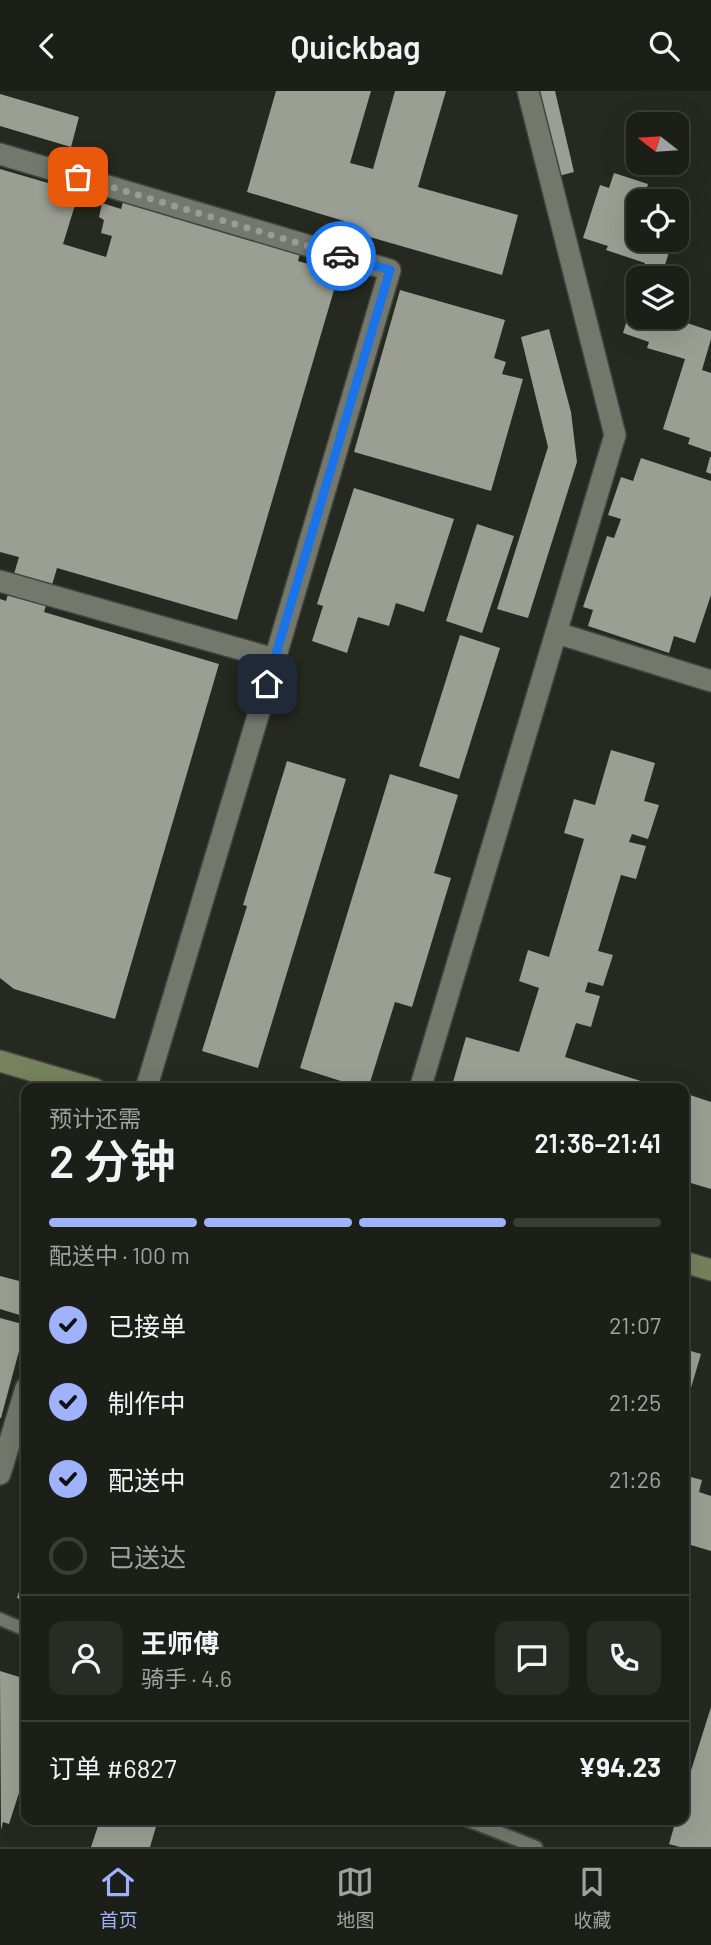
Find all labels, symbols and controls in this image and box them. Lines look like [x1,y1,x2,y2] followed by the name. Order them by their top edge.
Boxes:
[28,27,66,65] icon: back
[290,27,421,65] text: Quickbag
[645,27,683,65] icon: search
[626,112,690,175] north arrow
[626,112,689,329] map controls
[48,147,108,207] pin
[59,158,97,196] icon: bag
[626,189,689,252] button: locate
[306,221,376,291] courier
[322,237,360,275] icon: car
[626,266,689,329] button: layers
[237,654,297,714] pin
[248,665,286,703] icon: home
[49,1104,141,1132] text: 预计还需
[534,1127,661,1158] text: 21:36–21:41
[49,1132,176,1187] text: 2 分钟
[49,1241,190,1269] text: 配送中 · 100 m
[49,1306,87,1344] icon: check
[108,1310,186,1341] text: 已接单
[609,1311,661,1339] text: 21:07
[49,1383,87,1421] icon: check
[108,1387,186,1418] text: 制作中
[609,1388,661,1416] text: 21:25
[49,1460,87,1498] icon: check
[108,1464,186,1495] text: 配送中
[609,1465,661,1493] text: 21:26
[108,1541,186,1572] text: 已送达
[49,1621,123,1695] button: person
[495,1621,569,1695] button: chat
[587,1621,661,1695] button: phone
[141,1627,219,1658] text: 王师傅
[141,1664,232,1692] text: 骑手 · 4.6
[578,1751,661,1782] text: ¥94.23
[49,1752,177,1783] text: 订单 #6827
[99,1863,138,1932] tab: 首页
[336,1863,375,1932] tab: 地图
[573,1863,612,1932] tab: 收藏

